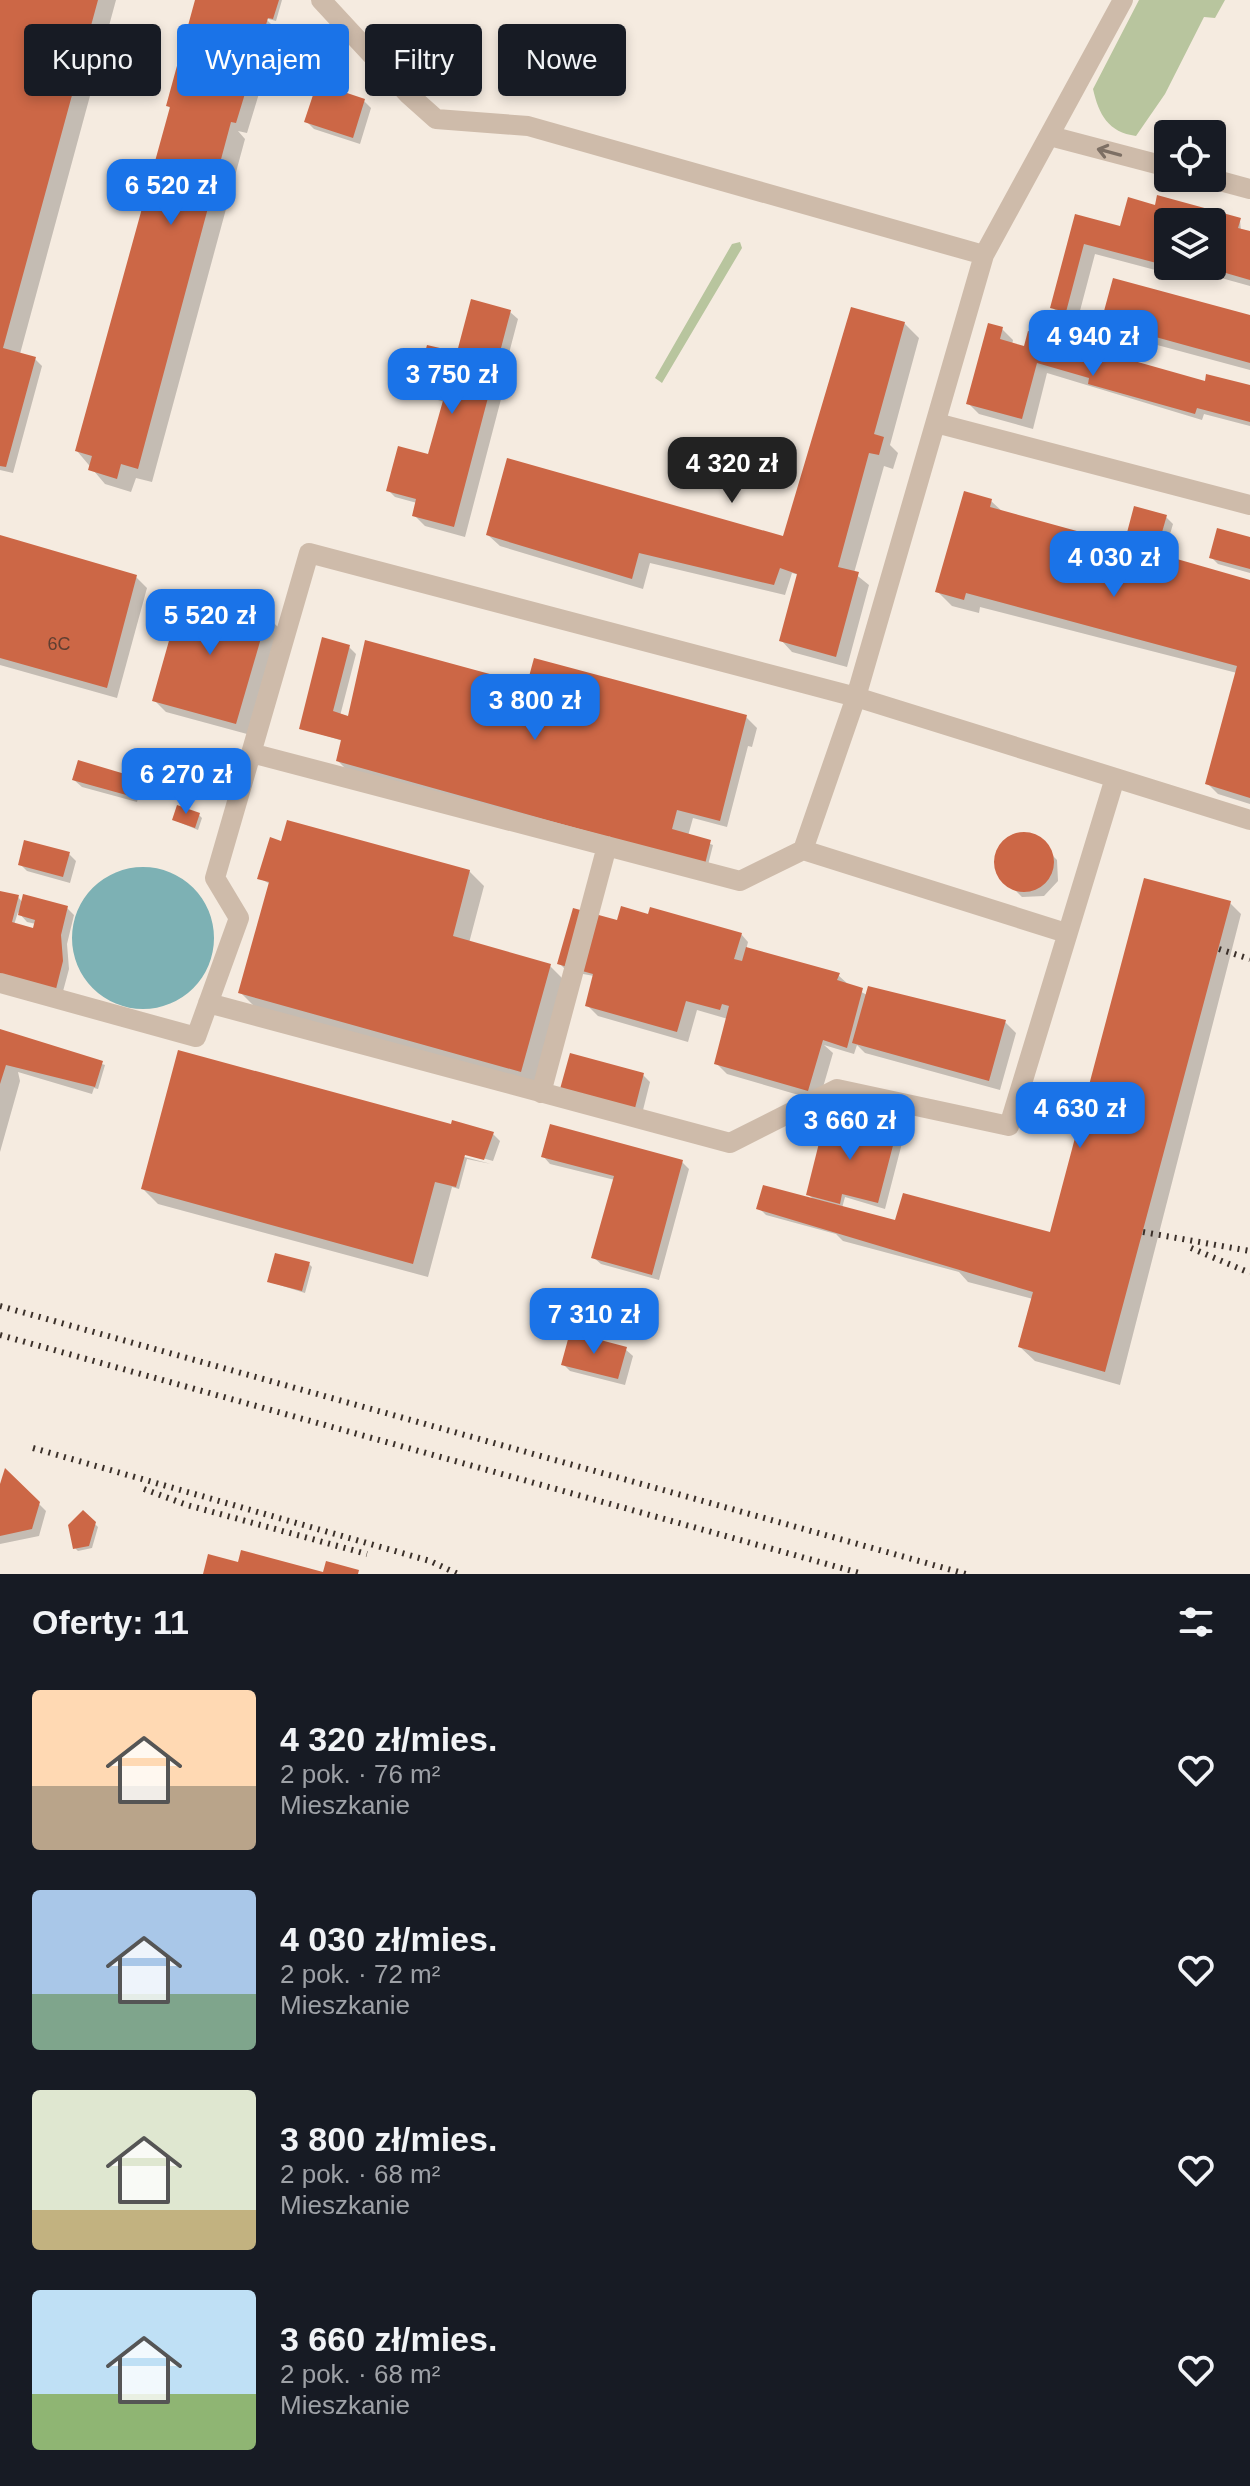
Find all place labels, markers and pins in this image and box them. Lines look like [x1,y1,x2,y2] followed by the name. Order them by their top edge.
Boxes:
[88,159,254,227] pin: 6 520 zł
[1010,310,1176,378] pin: 4 940 zł
[369,348,535,416] pin: 3 750 zł
[649,437,815,505] pin: 4 320 zł
[1031,531,1197,599] pin: 4 030 zł
[127,589,293,657] pin: 5 520 zł
[452,674,618,742] pin: 3 800 zł
[103,748,269,816] pin: 6 270 zł
[997,1082,1163,1150] pin: 4 630 zł
[767,1094,933,1162] pin: 3 660 zł
[511,1288,677,1356] pin: 7 310 zł

